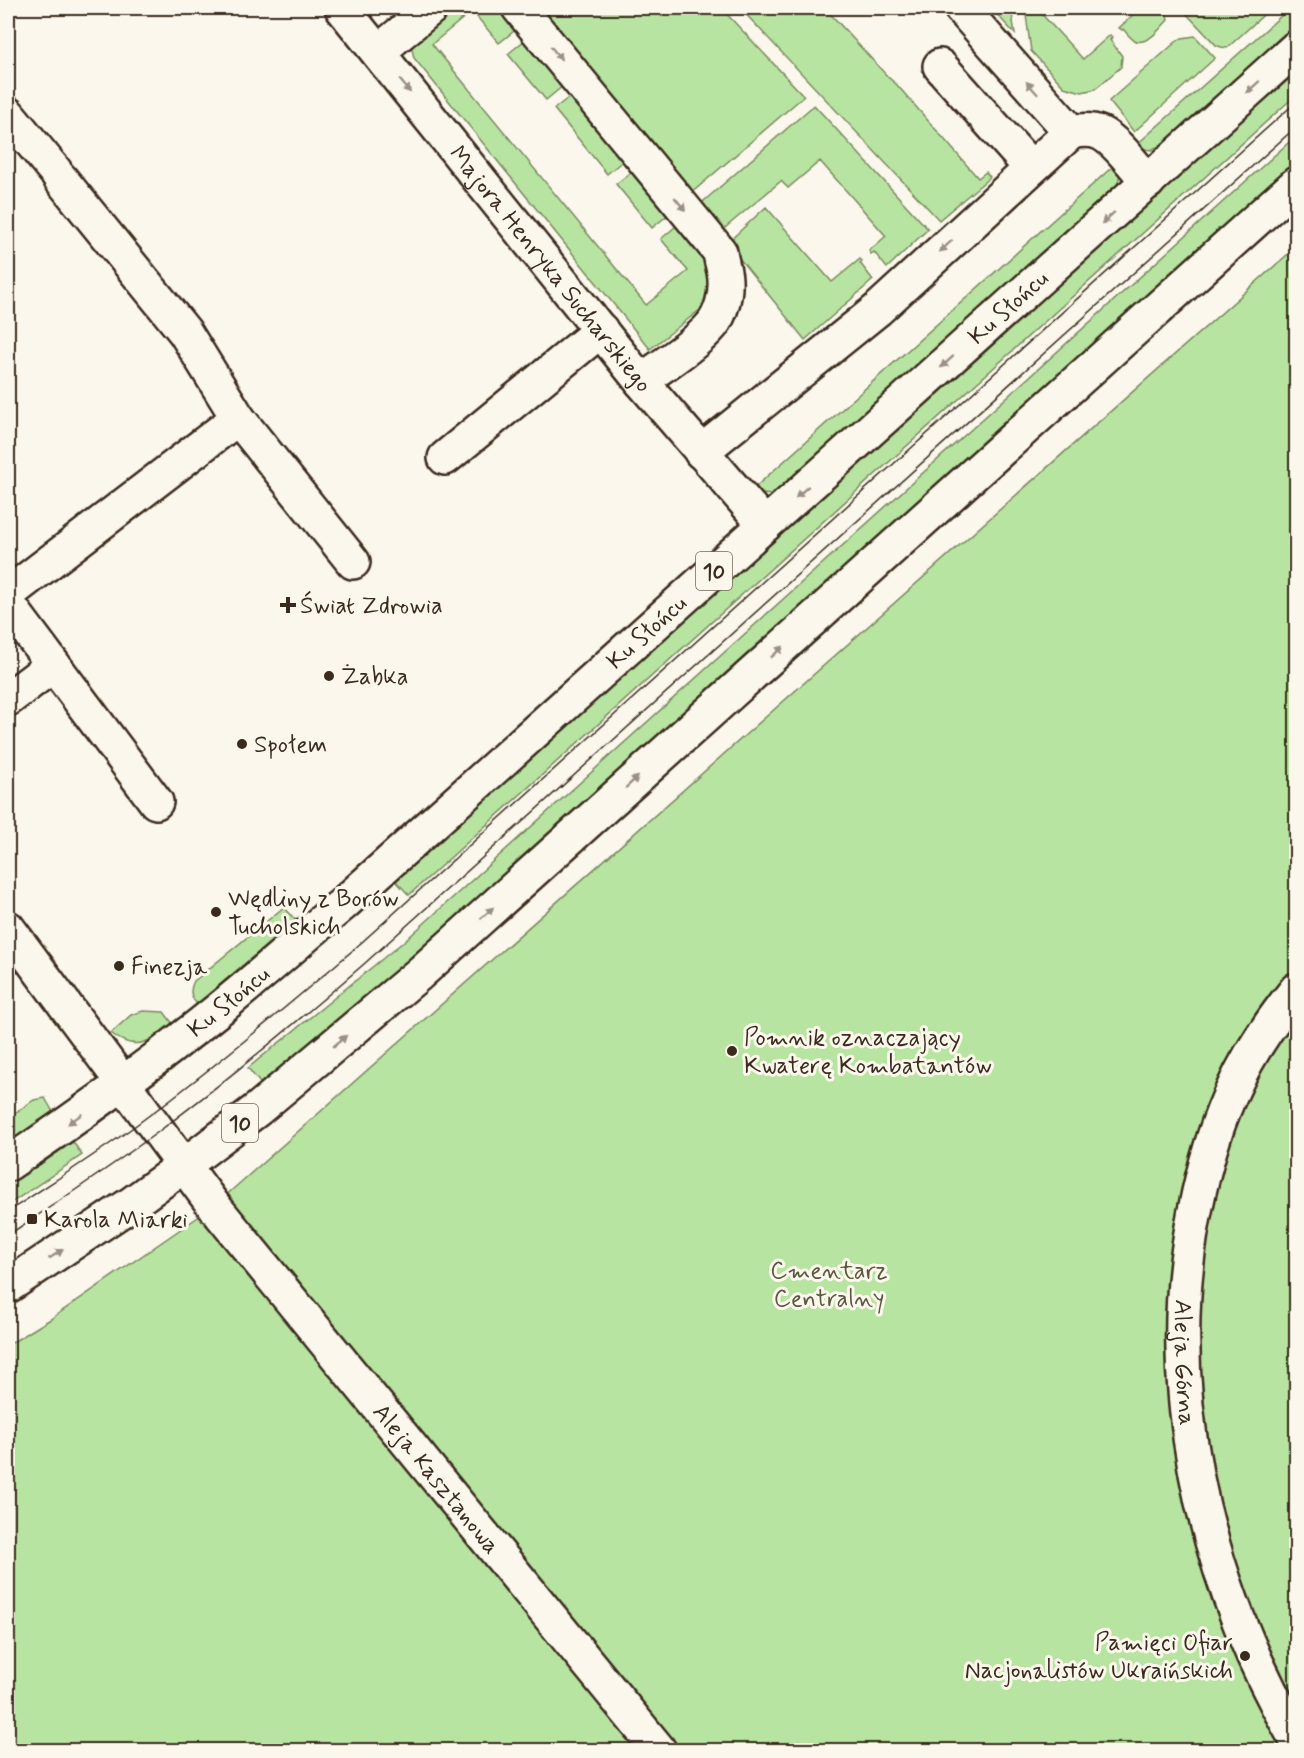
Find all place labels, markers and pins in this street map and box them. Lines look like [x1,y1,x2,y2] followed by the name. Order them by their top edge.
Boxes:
[300,590,443,622] place label: Świat Zdrowia
[281,598,295,612] marker: Świat Zdrowia
[341,662,409,693] place label: Żabka
[322,669,336,683] marker: Żabka
[254,730,327,761] place label: Społem
[235,737,249,751] marker: Społem
[228,884,399,943] place label: Wędliny z Borów Tucholskich
[209,905,223,919] marker: Wędliny z Borów Tucholskich
[131,952,208,983] place label: Finezja
[112,959,126,973] marker: Finezja
[744,1023,992,1082] place label: Pomnik oznaczający Kwaterę Kombatantów
[725,1044,739,1058] marker: Pomnik oznaczający Kwaterę Kombatantów
[44,1205,188,1236] place label: Karola Miarki
[25,1212,39,1226] marker: Karola Miarki
[965,1628,1233,1687] place label: Pamięci Ofiar Nacjonalistów Ukraińskich
[1238,1649,1252,1663] marker: Pamięci Ofiar Nacjonalistów Ukraińskich

